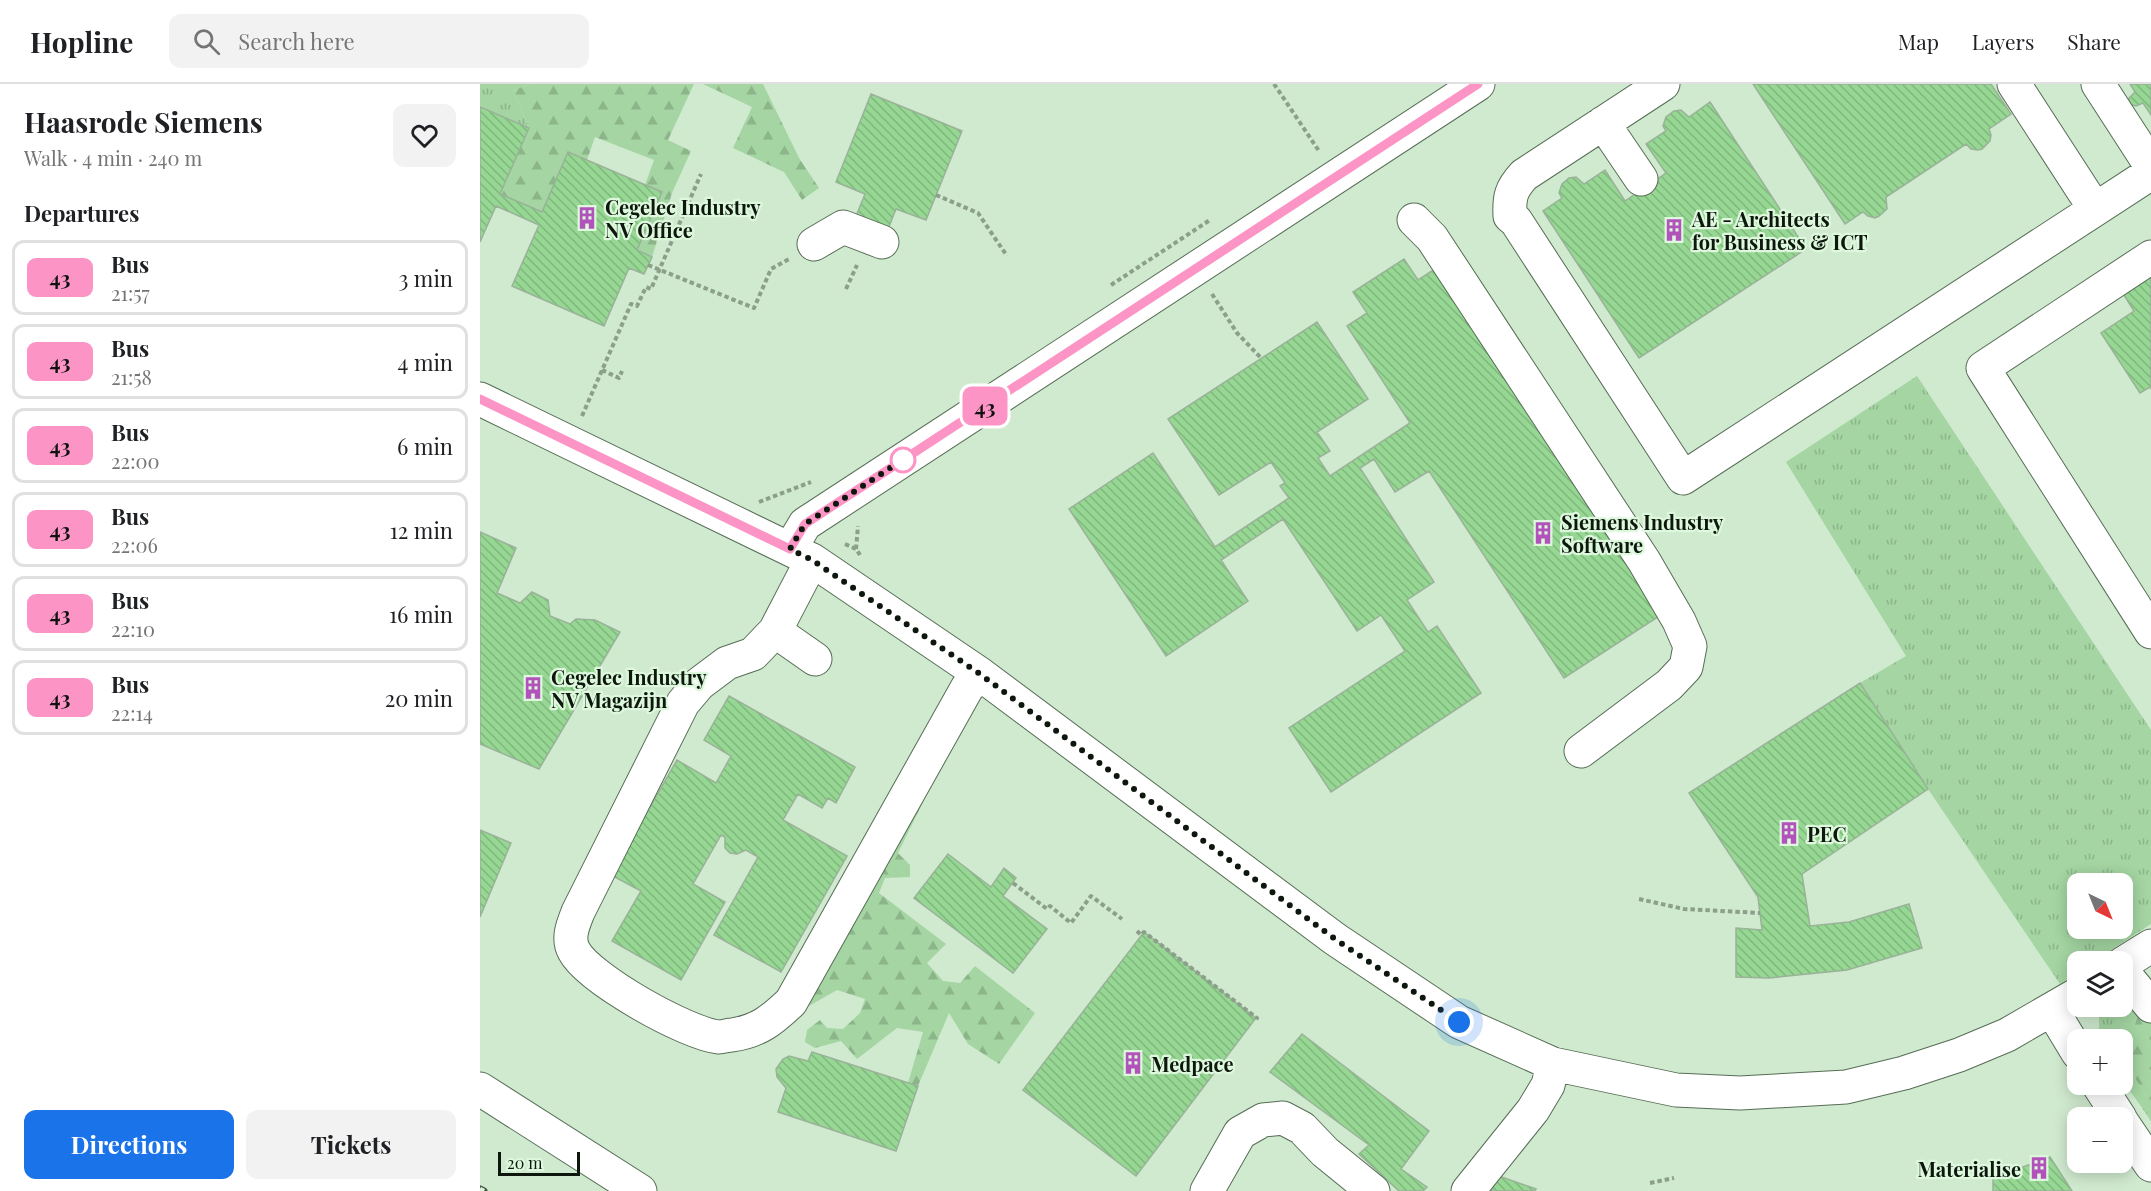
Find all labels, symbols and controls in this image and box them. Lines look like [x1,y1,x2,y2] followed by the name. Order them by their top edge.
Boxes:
[169,14,589,68] search box
[30,23,133,60] text: Hopline
[190,25,223,58] icon: search
[238,26,355,56] text: Search here
[1898,27,1939,55] text: Map
[1972,27,2034,55] text: Layers
[2067,27,2121,55] text: Share
[24,103,263,140] text: Haasrode Siemens
[393,104,456,167] button: heart
[24,144,202,171] text: Walk · 4 min · 240 m
[605,193,761,243] place label: Cegelec Industry NV Office
[24,198,139,228] text: Departures
[574,205,600,231] building icon: Cegelec Industry NV Office
[1691,205,1868,255] place label: AE - Architects for Business & ICT
[1661,217,1687,243] building icon: AE - Architects for Business & ICT
[111,249,149,279] text: Bus
[50,263,70,291] text: 43
[398,263,453,293] text: 3 min
[111,279,150,306] text: 21:57
[111,333,149,363] text: Bus
[50,347,70,375] text: 43
[398,347,453,377] text: 4 min
[111,363,152,390] text: 21:58
[958,386,1012,426] line badge: 43
[975,392,995,420] text: 43
[111,417,149,447] text: Bus
[50,431,70,459] text: 43
[397,431,453,461] text: 6 min
[111,447,159,474] text: 22:00
[890,447,916,473] unlabelled marker
[111,501,149,531] text: Bus
[1561,508,1724,558] place label: Siemens Industry Software
[50,515,70,543] text: 43
[390,515,453,545] text: 12 min
[1530,520,1556,546] building icon: Siemens Industry Software
[111,531,158,558] text: 22:06
[111,585,149,615] text: Bus
[50,599,70,627] text: 43
[389,599,453,629] text: 16 min
[111,615,155,642] text: 22:10
[551,663,707,713] place label: Cegelec Industry NV Magazijn
[111,669,149,699] text: Bus
[520,675,546,701] building icon: Cegelec Industry NV Magazijn
[50,683,70,711] text: 43
[385,683,453,713] text: 20 min
[111,699,153,726] text: 22:14
[1776,820,1802,846] building icon: PEC
[1807,820,1847,847] place label: PEC
[2067,873,2133,939] north arrow
[2067,873,2133,1173] map controls
[2067,951,2133,1017] button: layers
[1444,1007,1474,1037] your location
[2067,1029,2133,1095] button: +
[1120,1050,1146,1076] building icon: Medpace
[1151,1050,1234,1077] place label: Medpace
[2067,1107,2133,1173] button: −
[24,1110,234,1179] button: Directions
[246,1110,456,1179] button: Tickets
[498,1149,580,1176] scale bar
[507,1152,542,1173] text: 20 m
[1917,1155,2021,1182] place label: Materialise
[2026,1155,2052,1181] building icon: Materialise

